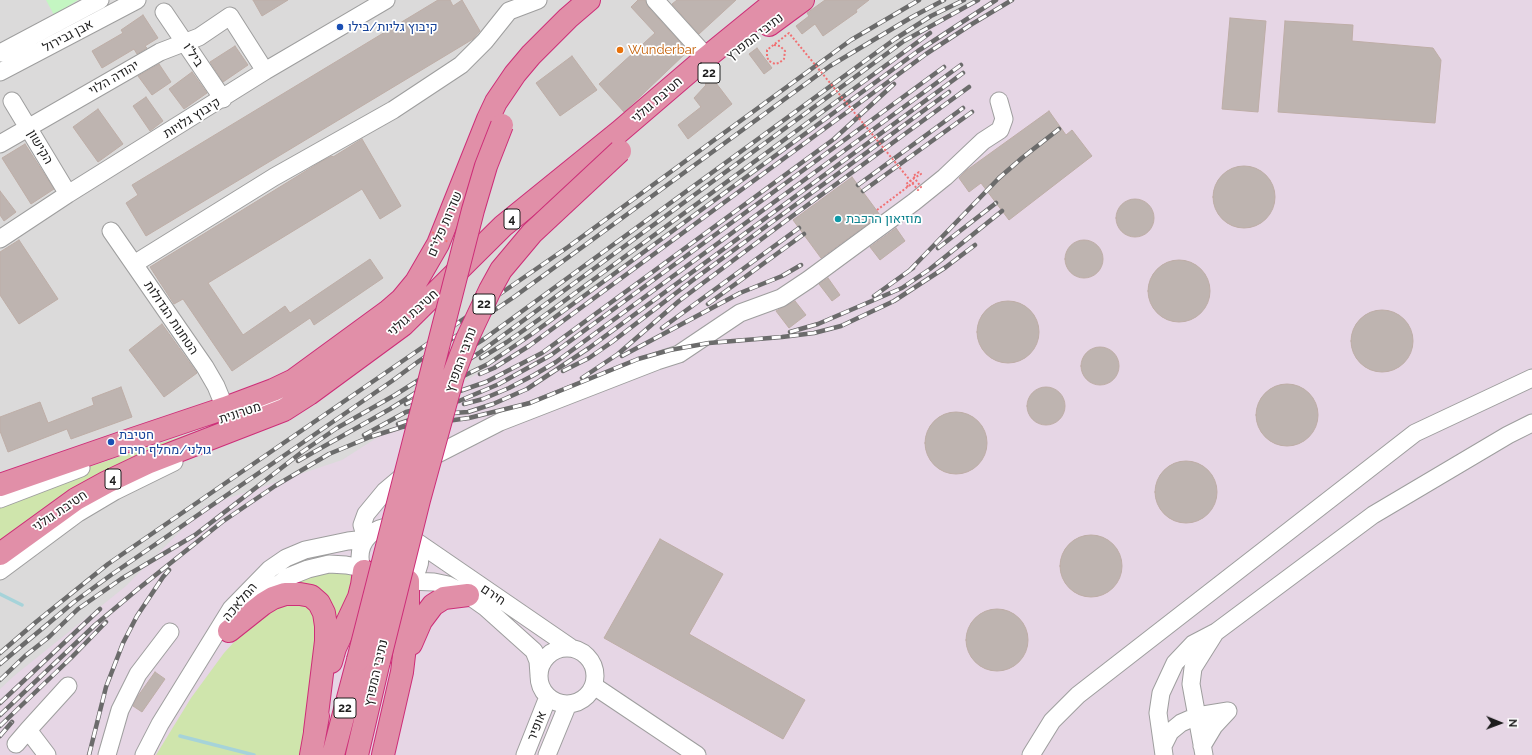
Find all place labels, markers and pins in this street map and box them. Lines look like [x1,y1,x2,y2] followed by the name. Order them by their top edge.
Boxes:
[348,19,438,35] place label: קיבוץ גליות/בילו
[335,22,345,32] marker: קיבוץ גליות/בילו
[628,42,696,58] place label: Wunderbar
[615,45,625,55] marker: Wunderbar
[846,211,922,227] place label: מוזיאון הרכבת
[833,214,843,224] marker: מוזיאון הרכבת
[119,427,211,458] place label: חטיבת גולני/מחלף חירם
[106,437,116,447] marker: חטיבת גולני/מחלף חירם

